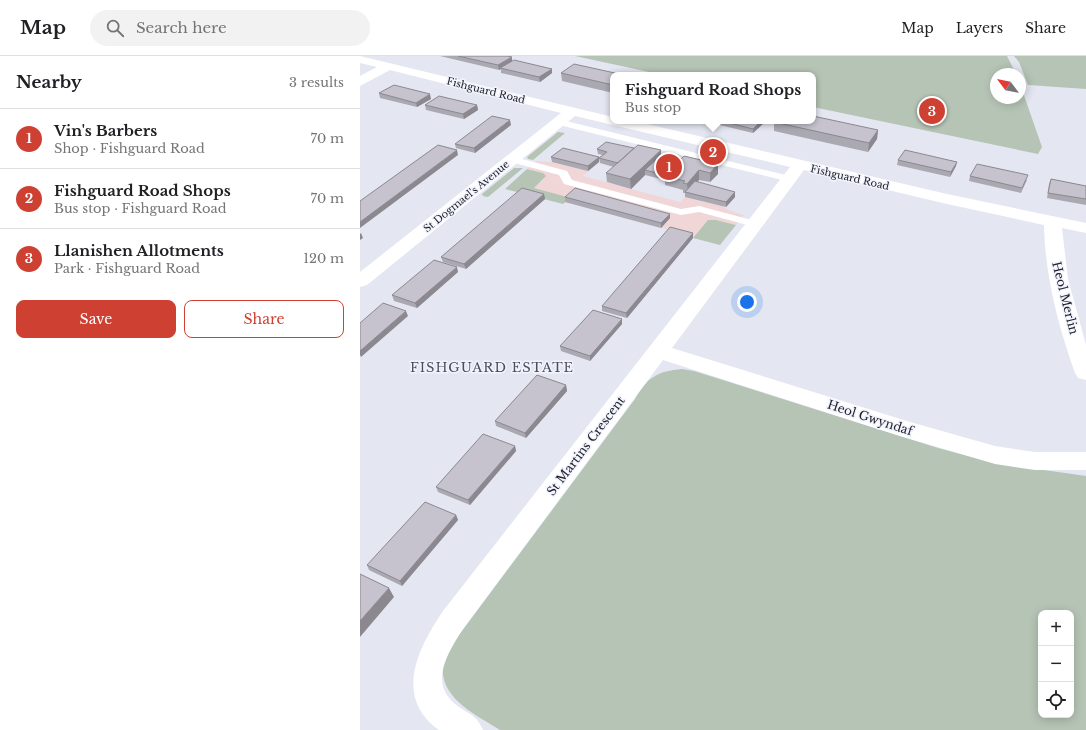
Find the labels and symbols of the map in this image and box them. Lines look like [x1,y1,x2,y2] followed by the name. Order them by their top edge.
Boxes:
[990,68,1026,104] north arrow
[445,74,527,107] street label: Fishguard Road
[919,96,945,126] pin: 3
[700,137,726,167] pin: 2
[656,152,682,182] pin: 1
[421,158,512,235] street label: St Dogmael's Avenue
[809,162,891,193] street label: Fishguard Road
[1049,260,1082,336] street label: Heol Merlin
[737,292,757,312] your location
[410,359,574,376] district label: FISHGUARD ESTATE
[543,393,628,498] street label: St Martins Crescent
[825,397,917,439] street label: Heol Gwyndaf

